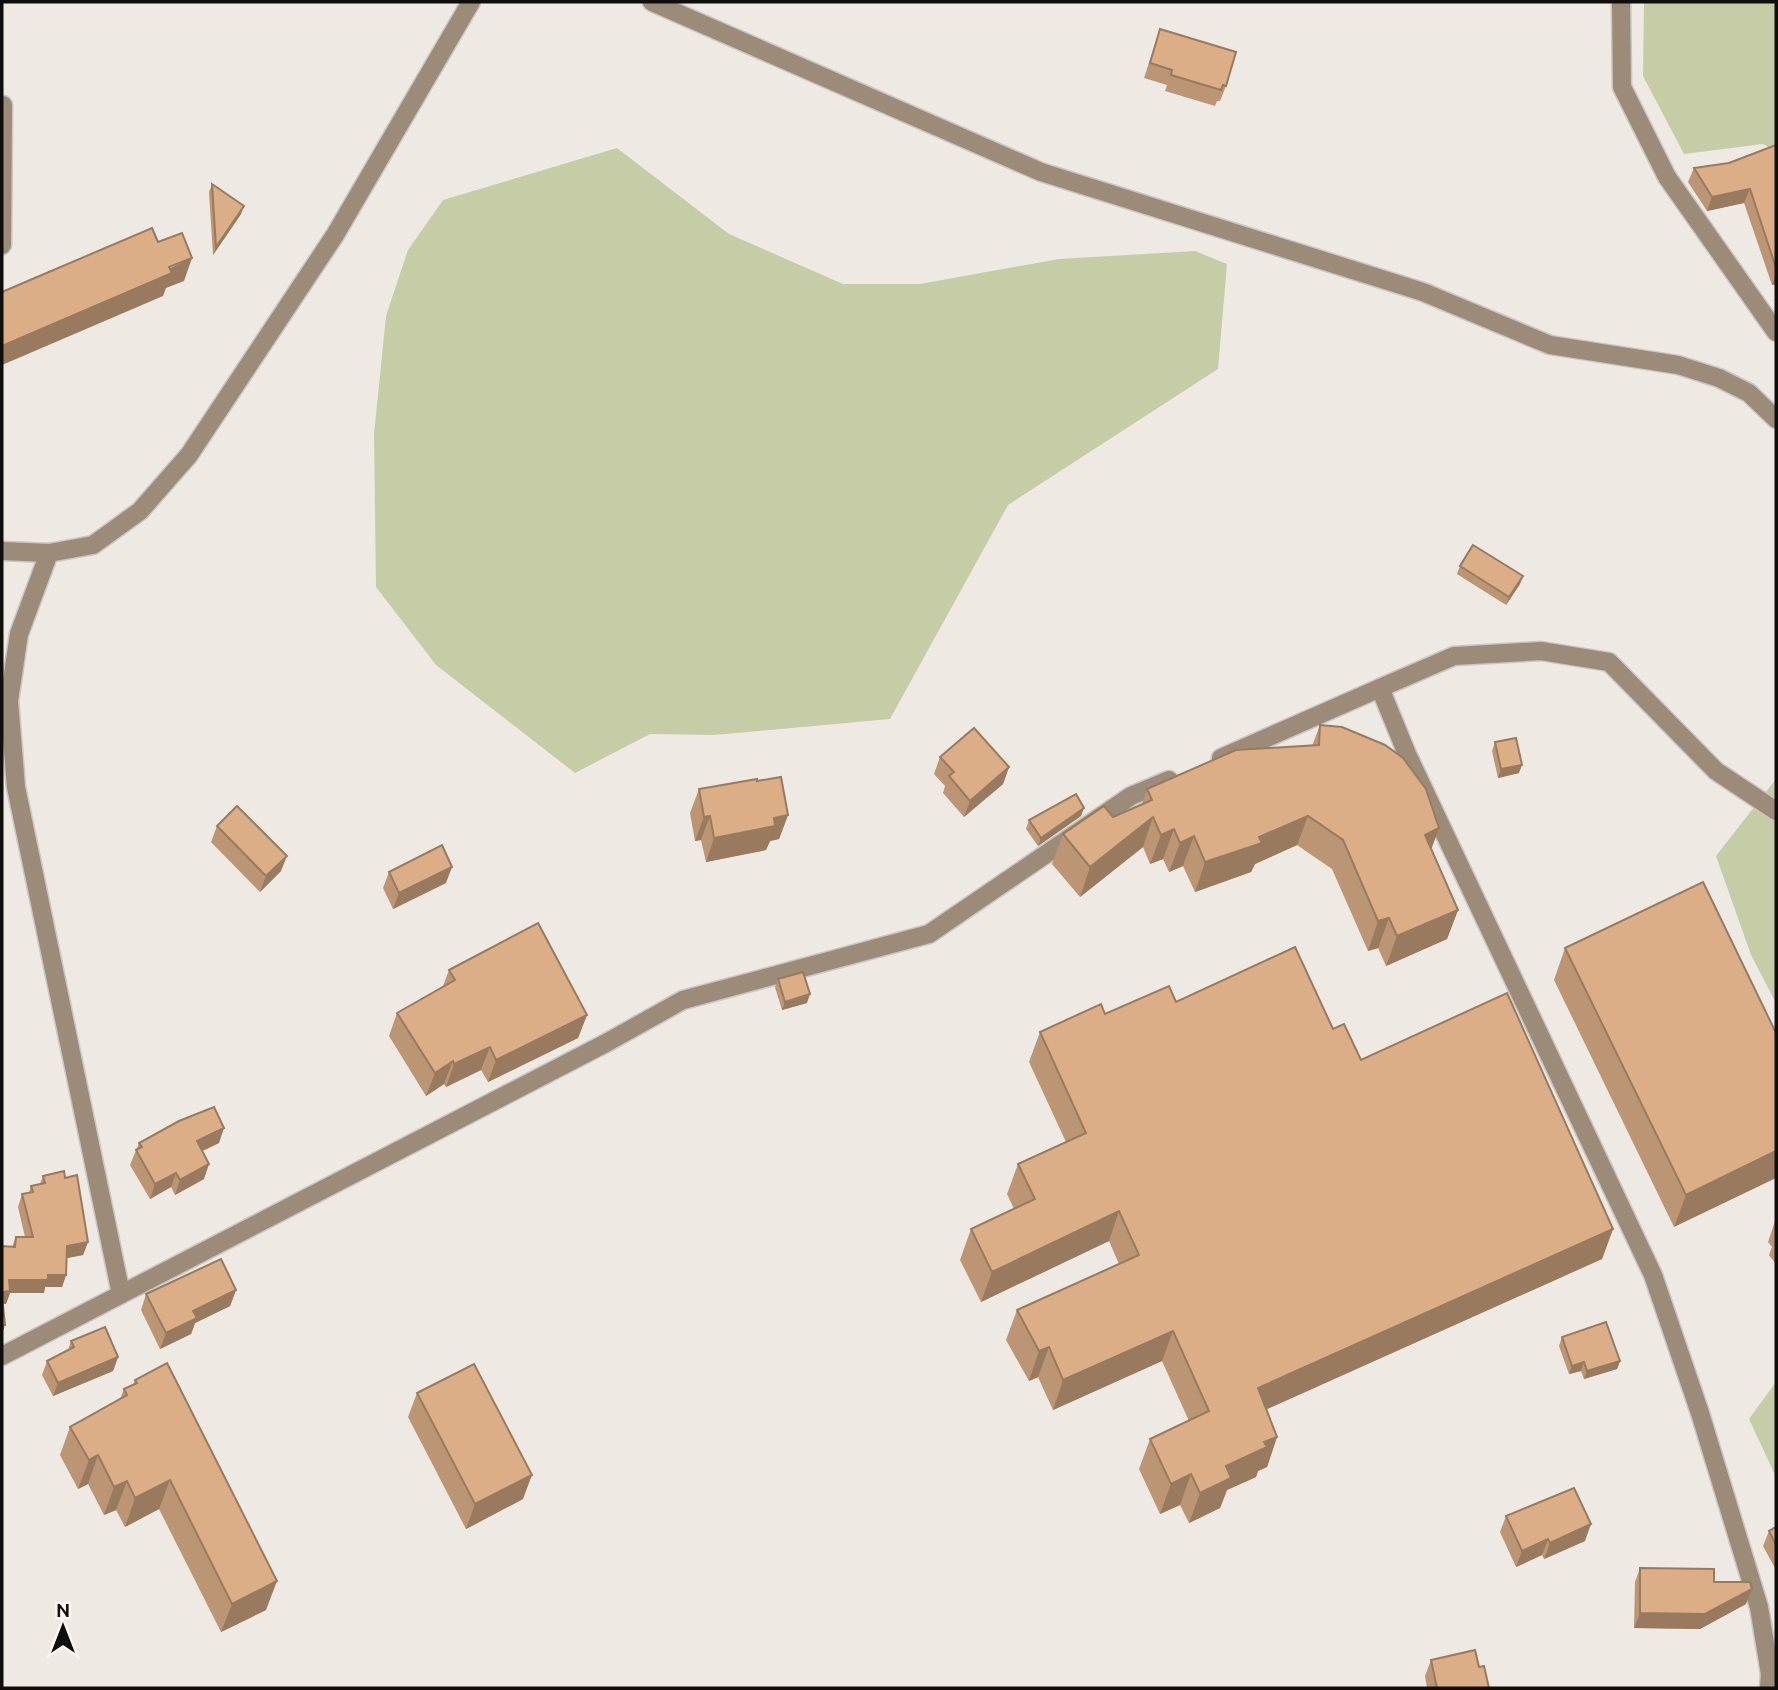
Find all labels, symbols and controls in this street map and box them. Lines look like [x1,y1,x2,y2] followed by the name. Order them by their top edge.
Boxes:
[28,1592,98,1662] north arrow
[56,1599,70,1621] text: N

